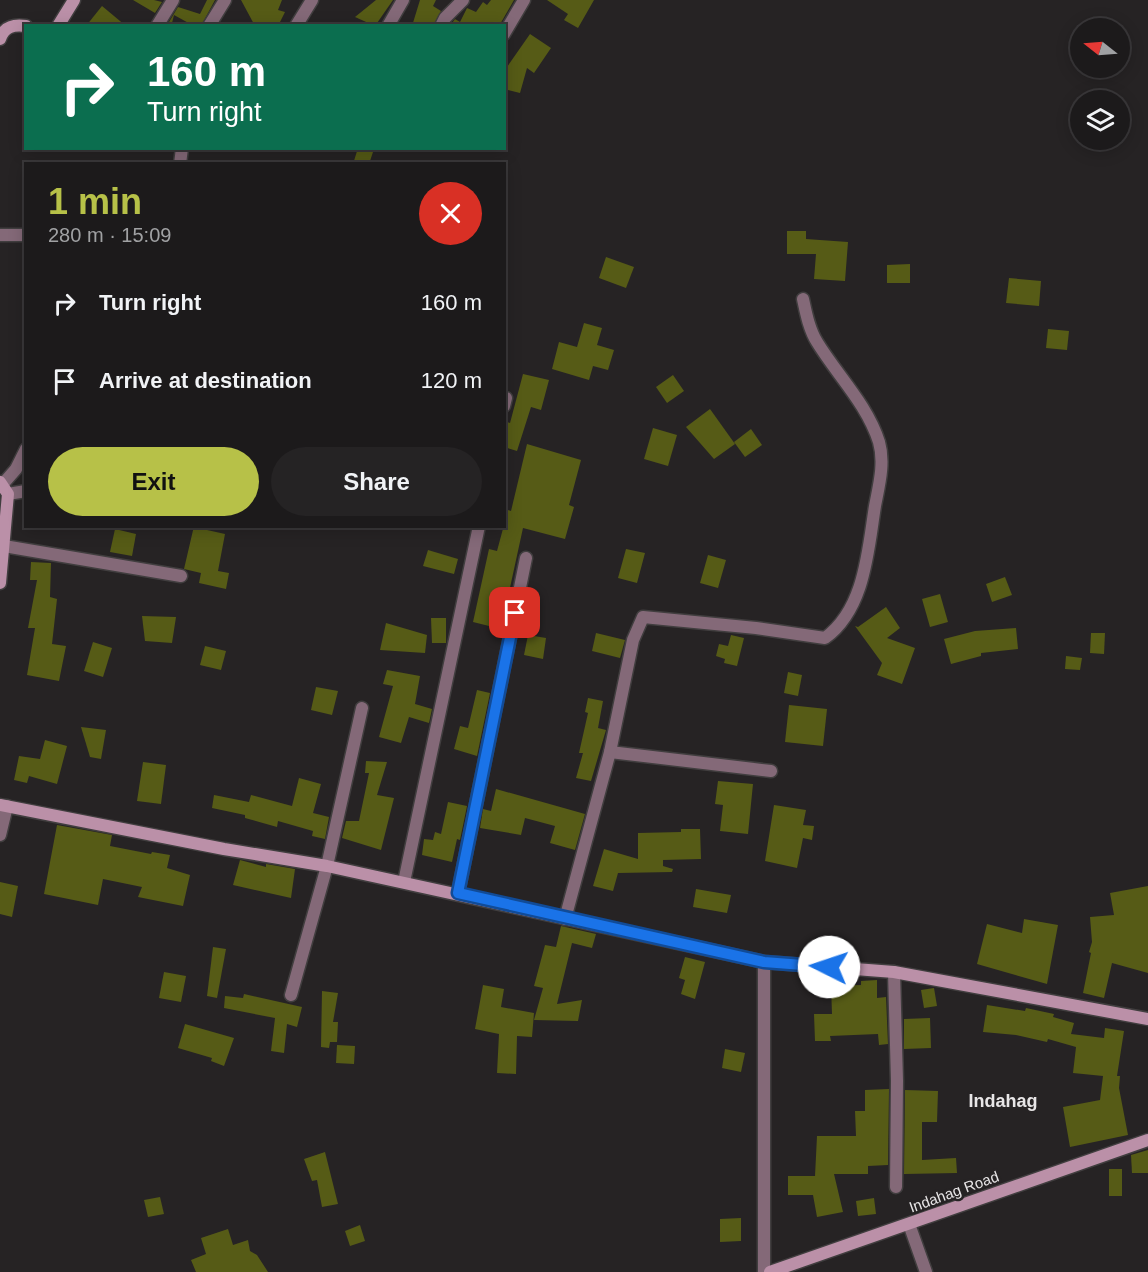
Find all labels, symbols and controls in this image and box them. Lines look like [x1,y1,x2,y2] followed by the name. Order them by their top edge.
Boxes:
[1070,18,1130,78] north arrow
[1070,18,1130,150] map controls
[48,48,126,126] icon: right
[147,48,266,95] text: 160 m
[1070,90,1130,150] button: layers
[147,97,262,127] text: Turn right
[48,181,142,222] text: 1 min
[419,182,482,245] button: close
[48,224,171,246] text: 280 m · 15:09
[48,287,81,320] icon: right
[99,290,201,315] text: Turn right
[421,290,482,315] text: 160 m
[48,365,81,398] icon: arrive
[99,368,312,393] text: Arrive at destination
[421,368,482,393] text: 120 m
[48,447,259,516] button: Exit
[271,447,482,516] button: Share
[489,587,540,638] pin
[498,596,531,629] icon: arrive
[797,935,861,999] position arrow
[968,1091,1038,1111] district label: Indahag
[907,1167,1001,1216] street label: Indahag Road

